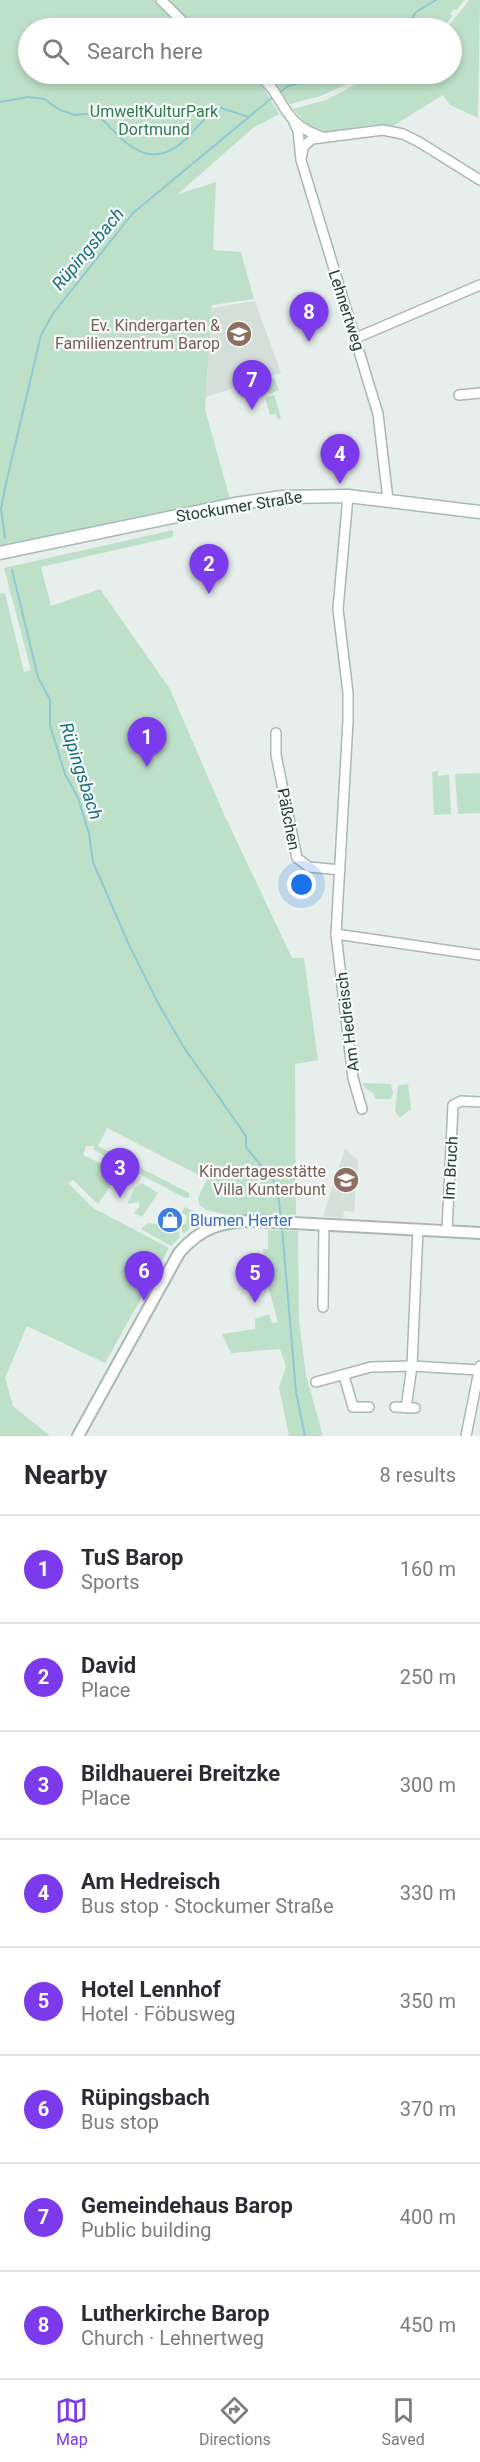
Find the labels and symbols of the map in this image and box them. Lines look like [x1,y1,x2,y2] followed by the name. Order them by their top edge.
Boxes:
[90,102,219,139] park label: UmweltKulturPark Dortmund
[47,203,128,294] water label: Rüpingsbach
[325,267,369,353] street label: Lehnertweg
[290,292,328,342] pin: 8
[55,316,220,353] place label: Ev. Kindergarten & Familienzentrum Barop
[224,319,254,349] school or university icon: Ev. Kindergarten & Familienzentrum Barop
[232,360,272,410] pin: 7
[320,434,360,484] pin: 4
[175,487,304,526] street label: Stockumer Straße
[190,544,228,594] pin: 2
[128,718,166,767] pin: 1
[56,720,107,822] water label: Rüpingsbach
[273,786,304,852] street label: Päßchen
[287,870,316,899] your location
[332,971,363,1073] street label: Am Hedreisch
[439,1136,462,1200] street label: Im Bruch
[100,1148,140,1198] pin: 3
[199,1162,326,1199] place label: Kindertagesstätte Villa Kunterbunt
[331,1165,361,1195] school or university icon: Kindertagesstätte Villa Kunterbunt
[155,1205,185,1235] shop icon: Blumen Herter
[190,1211,293,1230] place label: Blumen Herter
[124,1252,164,1301] pin: 6
[236,1254,274,1303] pin: 5

